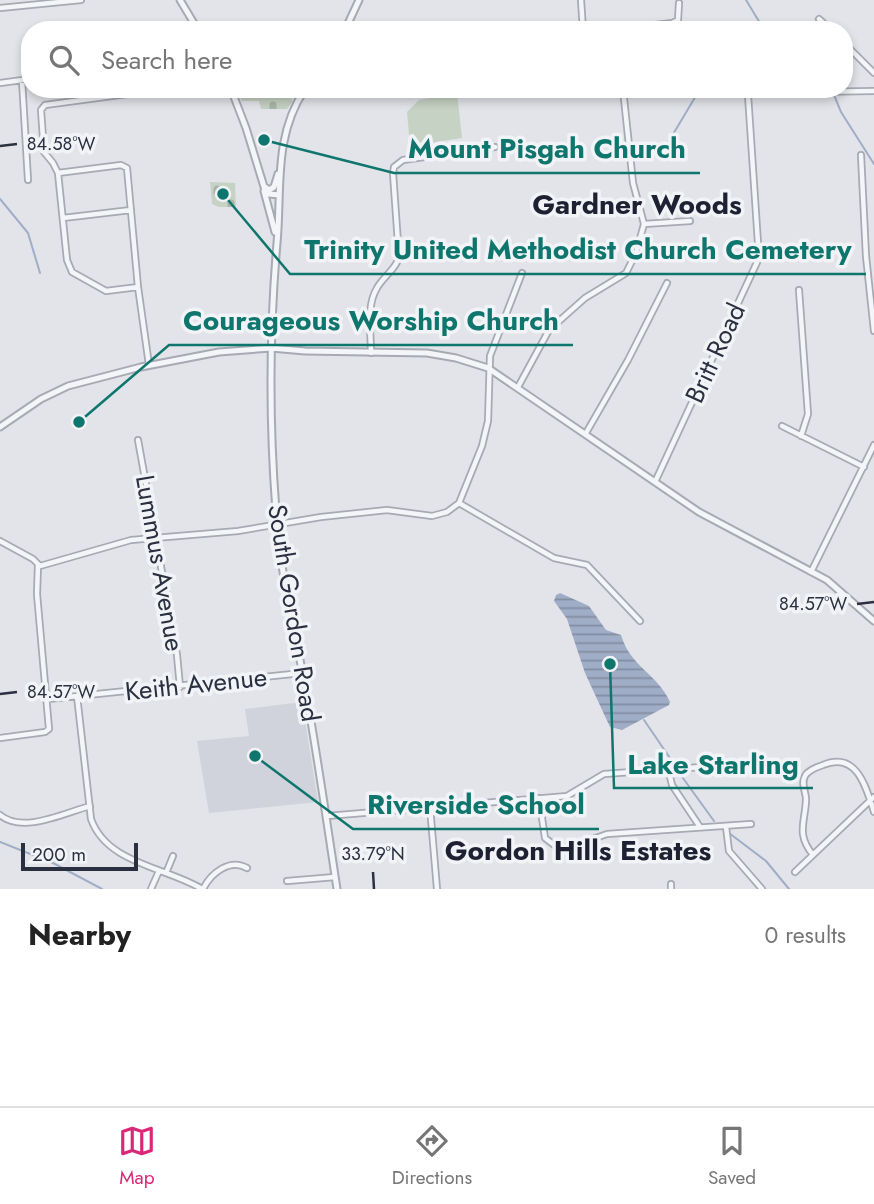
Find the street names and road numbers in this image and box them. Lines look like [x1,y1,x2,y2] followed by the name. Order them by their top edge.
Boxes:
[675,297,755,409] street label: Britt Road
[126,472,194,654] street label: Lummus Avenue
[258,502,330,724] street label: South Gordon Road
[123,658,269,710] street label: Keith Avenue

